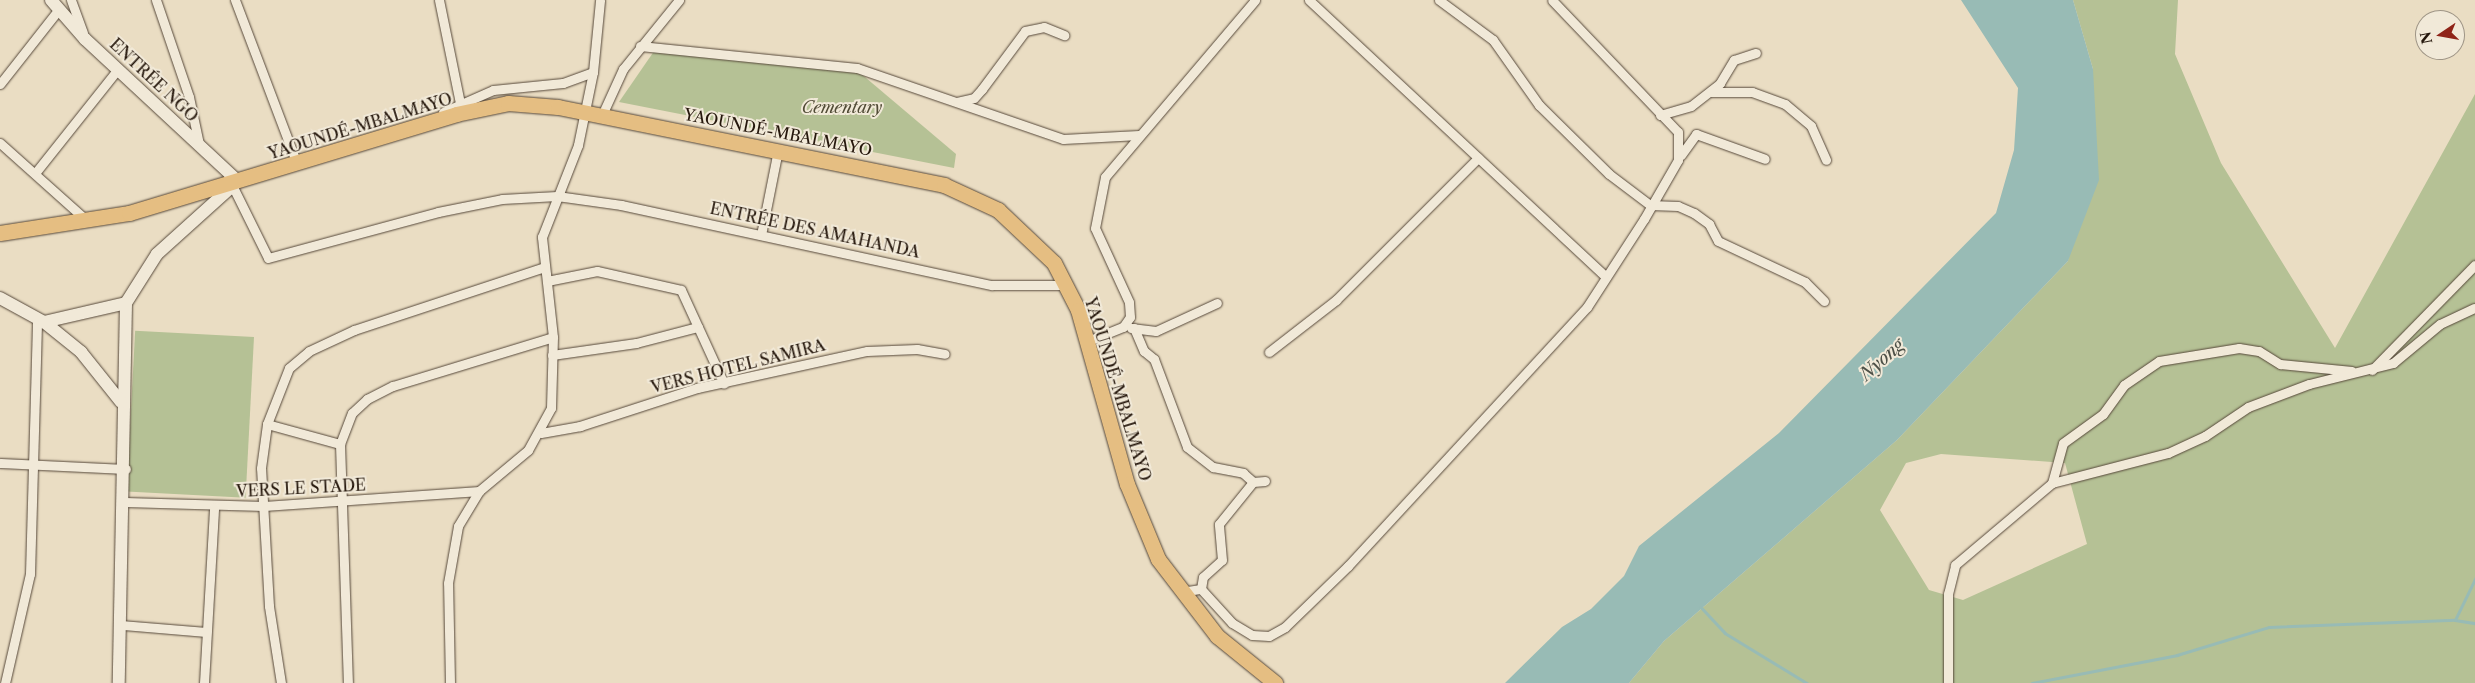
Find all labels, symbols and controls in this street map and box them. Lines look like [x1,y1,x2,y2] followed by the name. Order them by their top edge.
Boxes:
[2415,10,2465,60] north arrow
[2416,30,2436,46] text: N
[106,34,202,126] street label: ENTRÉE NGO
[266,89,454,163] street label: YAOUNDÉ-MBALMAYO
[802,97,882,117] park label: Cementary
[682,104,874,160] street label: YAOUNDÉ-MBALMAYO
[708,198,922,262] street label: ENTRÉE DES AMAHANDA
[1081,295,1155,483] street label: YAOUNDÉ-MBALMAYO
[1855,334,1909,386] water label: Nyong
[649,335,827,397] street label: VERS HOTEL SAMIRA
[236,475,366,501] street label: VERS LE STADE

